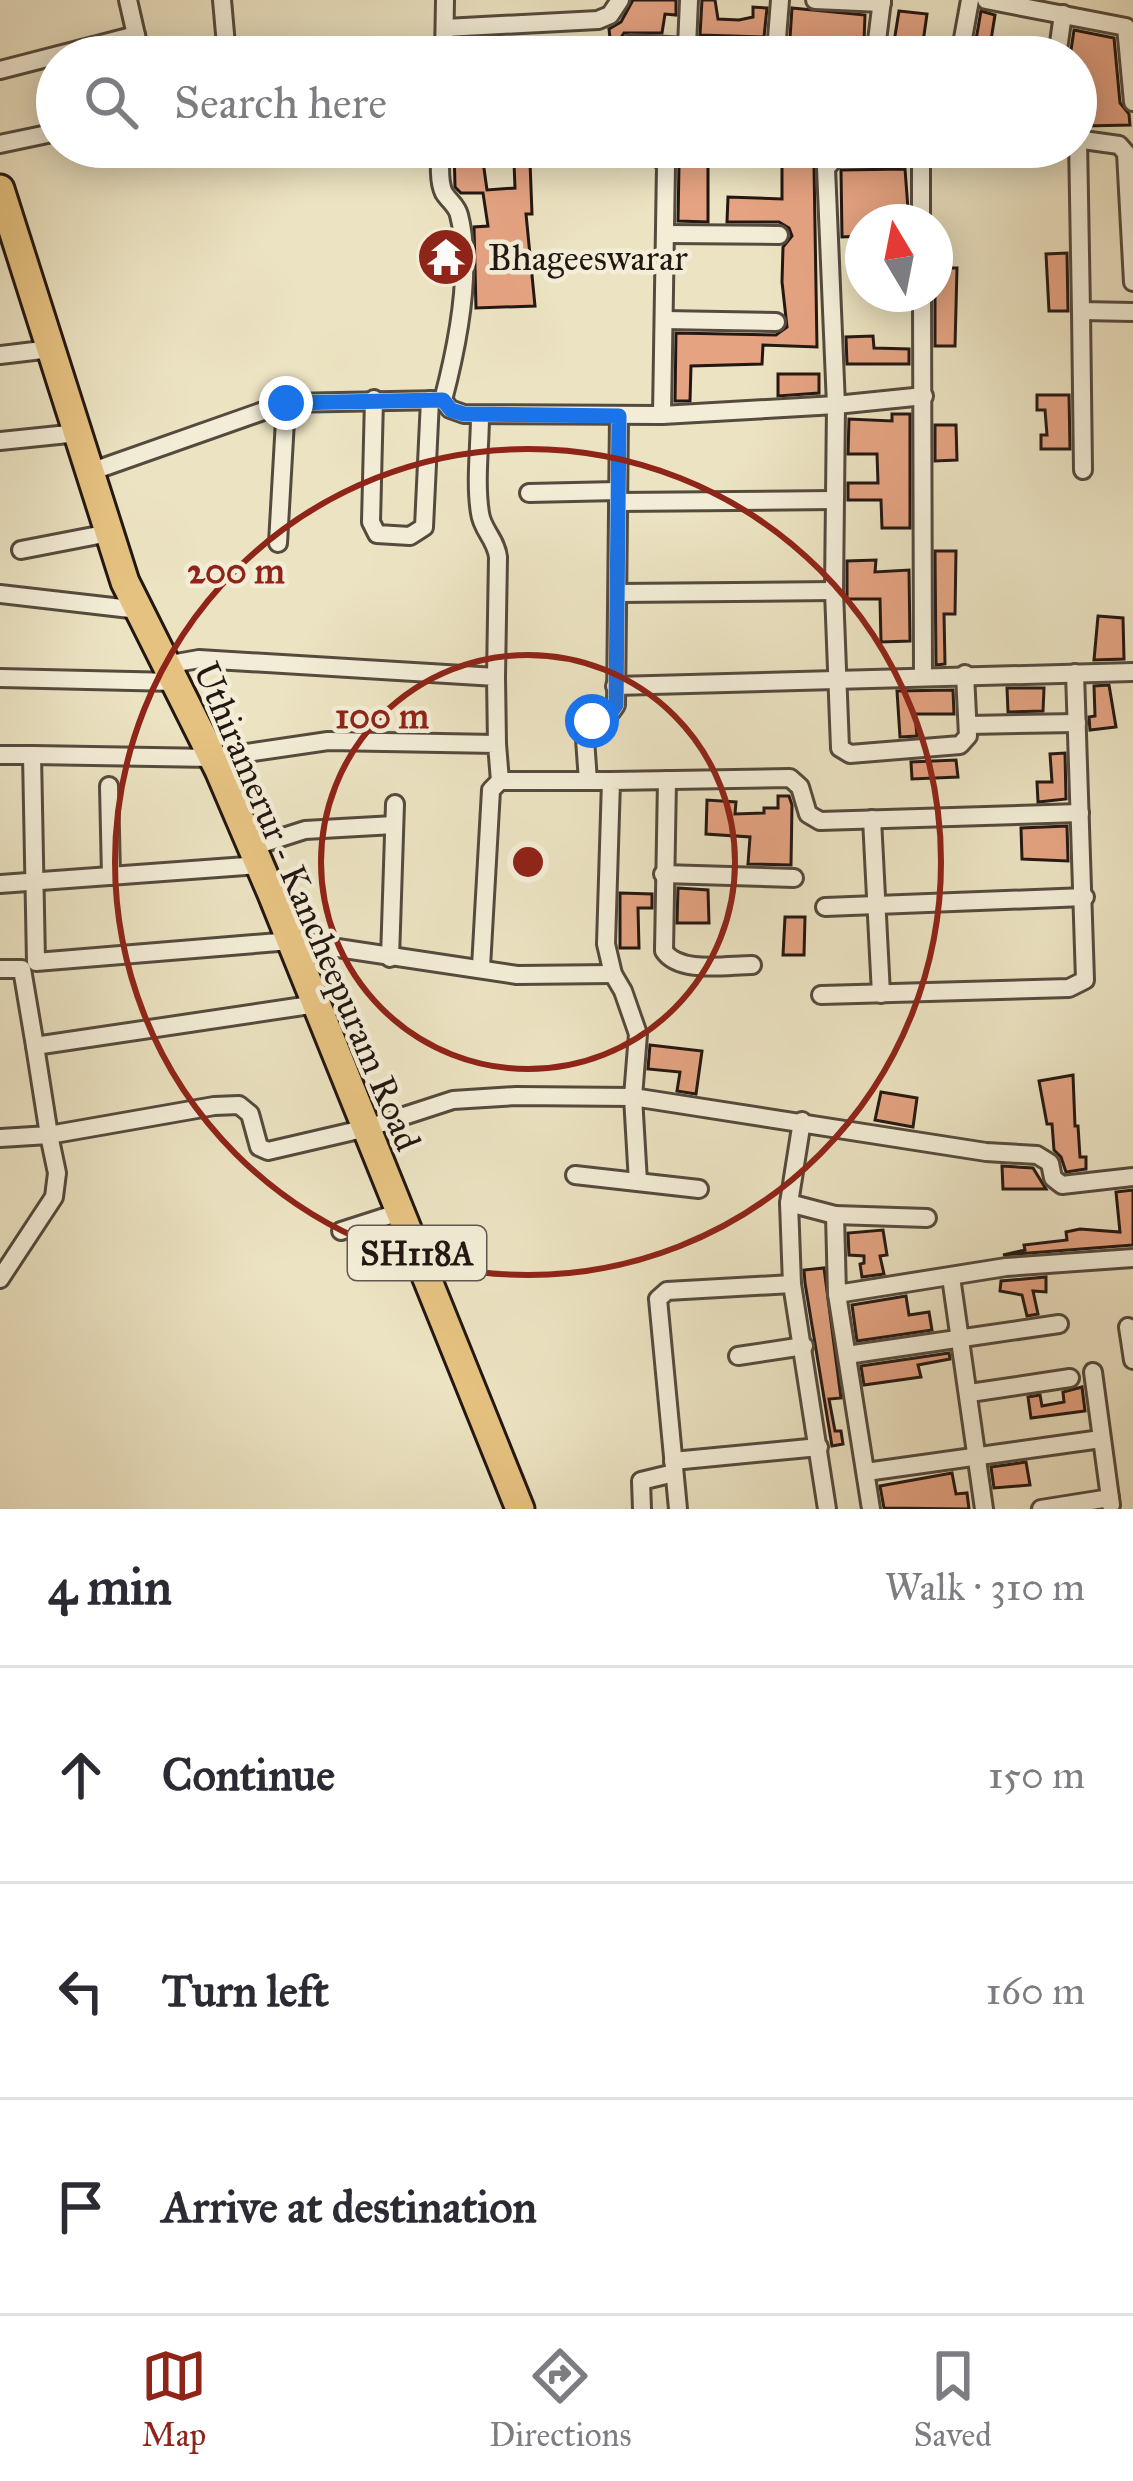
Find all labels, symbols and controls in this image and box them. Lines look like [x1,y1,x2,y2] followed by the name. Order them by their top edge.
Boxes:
[36,36,1097,168] search box
[78,69,144,135] icon: search
[174,75,387,130] text: Search here
[845,204,953,312] north arrow
[415,226,477,288] temple icon: Bhageeswarar
[488,236,688,280] place label: Bhageeswarar
[259,376,313,430] route end
[187,549,286,593] text: 200 m
[184,655,430,1157] street label: Uthiramerur - Kancheepuram Road
[335,694,430,738] text: 100 m
[565,694,619,748] route start
[507,841,549,883] centre of rings
[348,1226,486,1280] road number: SH118A
[48,1556,172,1618] text: 4 min
[885,1563,1085,1611] text: Walk · 310 m
[48,1742,114,1808] icon: ahead
[162,1747,335,1802] text: Continue
[988,1751,1085,1799] text: 150 m
[48,1958,114,2024] icon: left
[162,1963,329,2018] text: Turn left
[986,1967,1085,2015] text: 160 m
[48,2174,114,2240] icon: arrive
[162,2179,537,2234] text: Arrive at destination
[141,2343,207,2455] tab: Map
[489,2343,631,2455] tab: Directions
[914,2343,992,2455] tab: Saved

